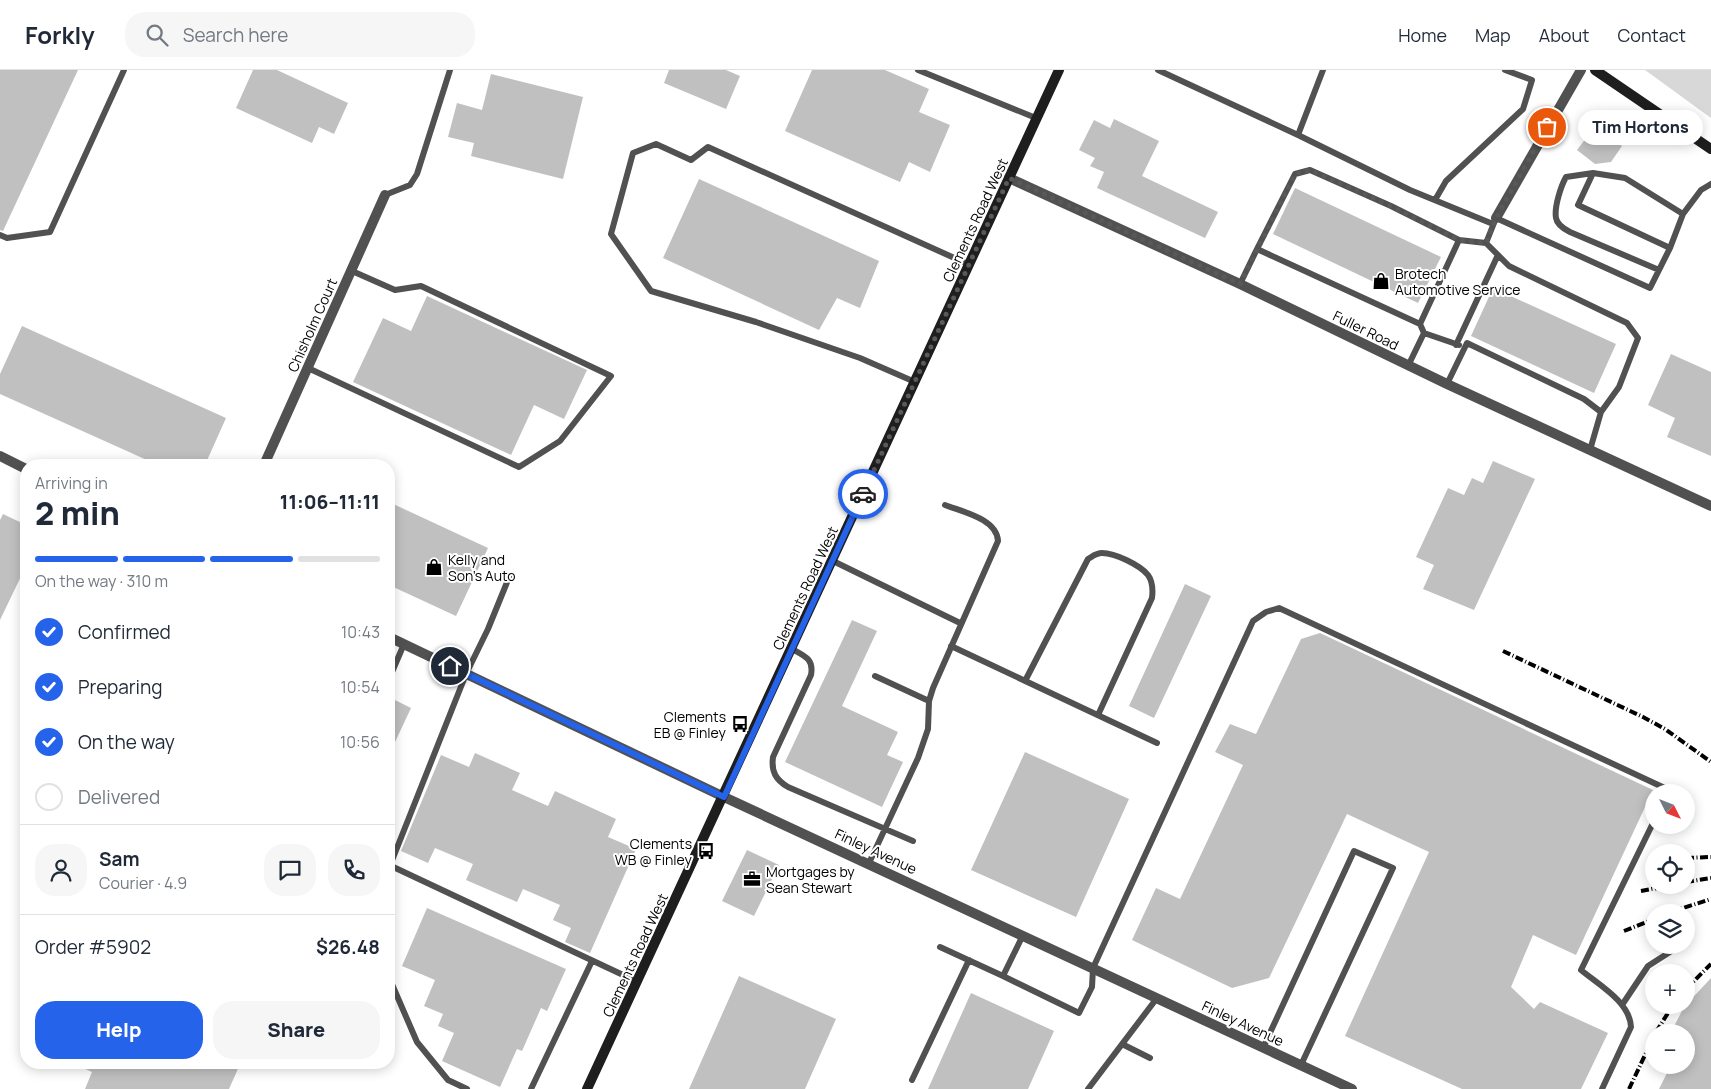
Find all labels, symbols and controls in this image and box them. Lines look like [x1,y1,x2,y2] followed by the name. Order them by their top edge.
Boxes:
[125,12,475,57] search box
[25,18,95,51] text: Forkly
[143,21,171,49] icon: search
[183,22,288,48] text: Search here
[1398,23,1447,47] text: Home
[1475,23,1511,47] text: Map
[1539,23,1589,47] text: About
[1617,23,1686,47] text: Contact
[1526,106,1568,148] pin
[1577,110,1702,144] callout: Tim Hortons
[1533,113,1561,141] icon: bag
[1592,116,1689,138] text: Tim Hortons
[938,155,1012,285] street label: Clements Road West
[1395,264,1521,299] place label: Brotech Automotive Service
[1371,271,1391,291] shop icon: Brotech Automotive Service
[283,275,341,375] street label: Chisholm Court
[1330,306,1402,354] street label: Fuller Road
[838,469,888,519] courier
[35,472,108,494] text: Arriving in
[849,480,877,508] icon: car
[280,489,380,515] text: 11:06–11:11
[35,491,120,535] text: 2 min
[768,523,842,653] street label: Clements Road West
[448,550,516,585] place label: Kelly and Son's Auto
[424,557,444,577] shop icon: Kelly and Son's Auto
[35,570,168,592] text: On the way · 310 m
[35,618,63,646] icon: check
[78,619,171,645] text: Confirmed
[341,621,380,643] text: 10:43
[429,645,471,687] pin
[436,652,464,680] icon: home
[35,673,63,701] icon: check
[78,674,163,700] text: Preparing
[341,676,380,698] text: 10:54
[654,707,727,742] place label: Clements EB @ Finley
[730,714,750,734] bus stop icon: Clements EB @ Finley
[35,728,63,756] icon: check
[78,729,175,755] text: On the way
[340,731,380,753] text: 10:56
[78,784,160,810] text: Delivered
[1645,784,1695,834] north arrow
[1645,784,1695,1074] map controls
[832,824,920,878] street label: Finley Avenue
[615,834,693,869] place label: Clements WB @ Finley
[696,841,716,861] bus stop icon: Clements WB @ Finley
[35,844,87,896] button: person
[264,844,316,896] button: chat
[328,844,380,896] button: phone
[1645,844,1695,894] button: locate
[99,846,140,872] text: Sam
[766,862,855,897] place label: Mortgages by Sean Stewart
[742,869,762,889] office icon: Mortgages by Sean Stewart
[99,872,187,894] text: Courier · 4.9
[598,890,672,1020] street label: Clements Road West
[1645,904,1695,954] button: layers
[35,934,151,960] text: Order #5902
[316,934,380,960] text: $26.48
[1645,964,1695,1014] button: +
[1199,996,1287,1050] street label: Finley Avenue
[35,1001,203,1059] button: Help
[213,1001,380,1059] button: Share
[1645,1024,1695,1074] button: −

